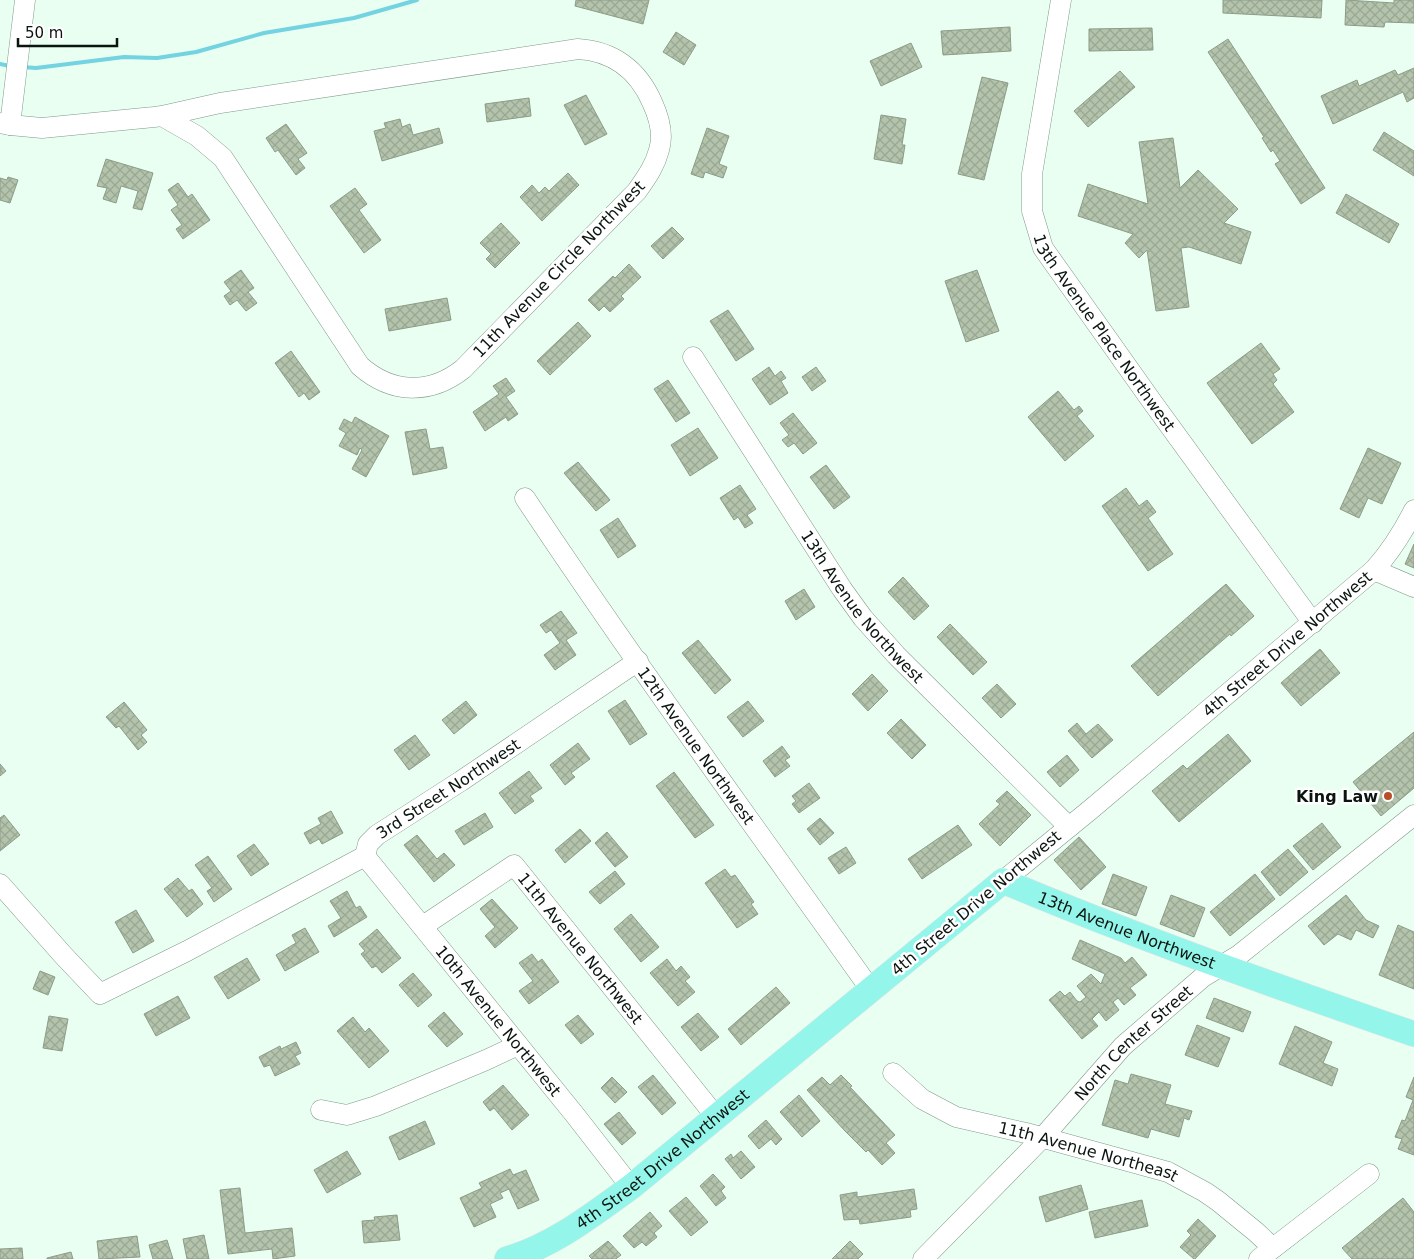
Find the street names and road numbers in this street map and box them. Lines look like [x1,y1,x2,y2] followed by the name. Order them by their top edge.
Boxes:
[469,177,649,361] street label: 11th Avenue Circle Northwest
[1030,232,1180,435] street label: 13th Avenue Place Northwest
[797,527,928,687] street label: 13th Avenue Northwest
[1198,567,1375,720] street label: 4th Street Drive Northwest
[634,663,759,828] street label: 12th Avenue Northwest
[373,734,523,842] street label: 3rd Street Northwest
[887,826,1065,980] street label: 4th Street Drive Northwest
[514,868,647,1028] street label: 11th Avenue Northwest
[1035,887,1218,973] street label: 13th Avenue Northwest
[432,941,565,1100] street label: 10th Avenue Northwest
[1070,981,1196,1104] street label: North Center Street
[572,1085,753,1233] street label: 4th Street Drive Northwest
[997,1118,1182,1185] street label: 11th Avenue Northeast

